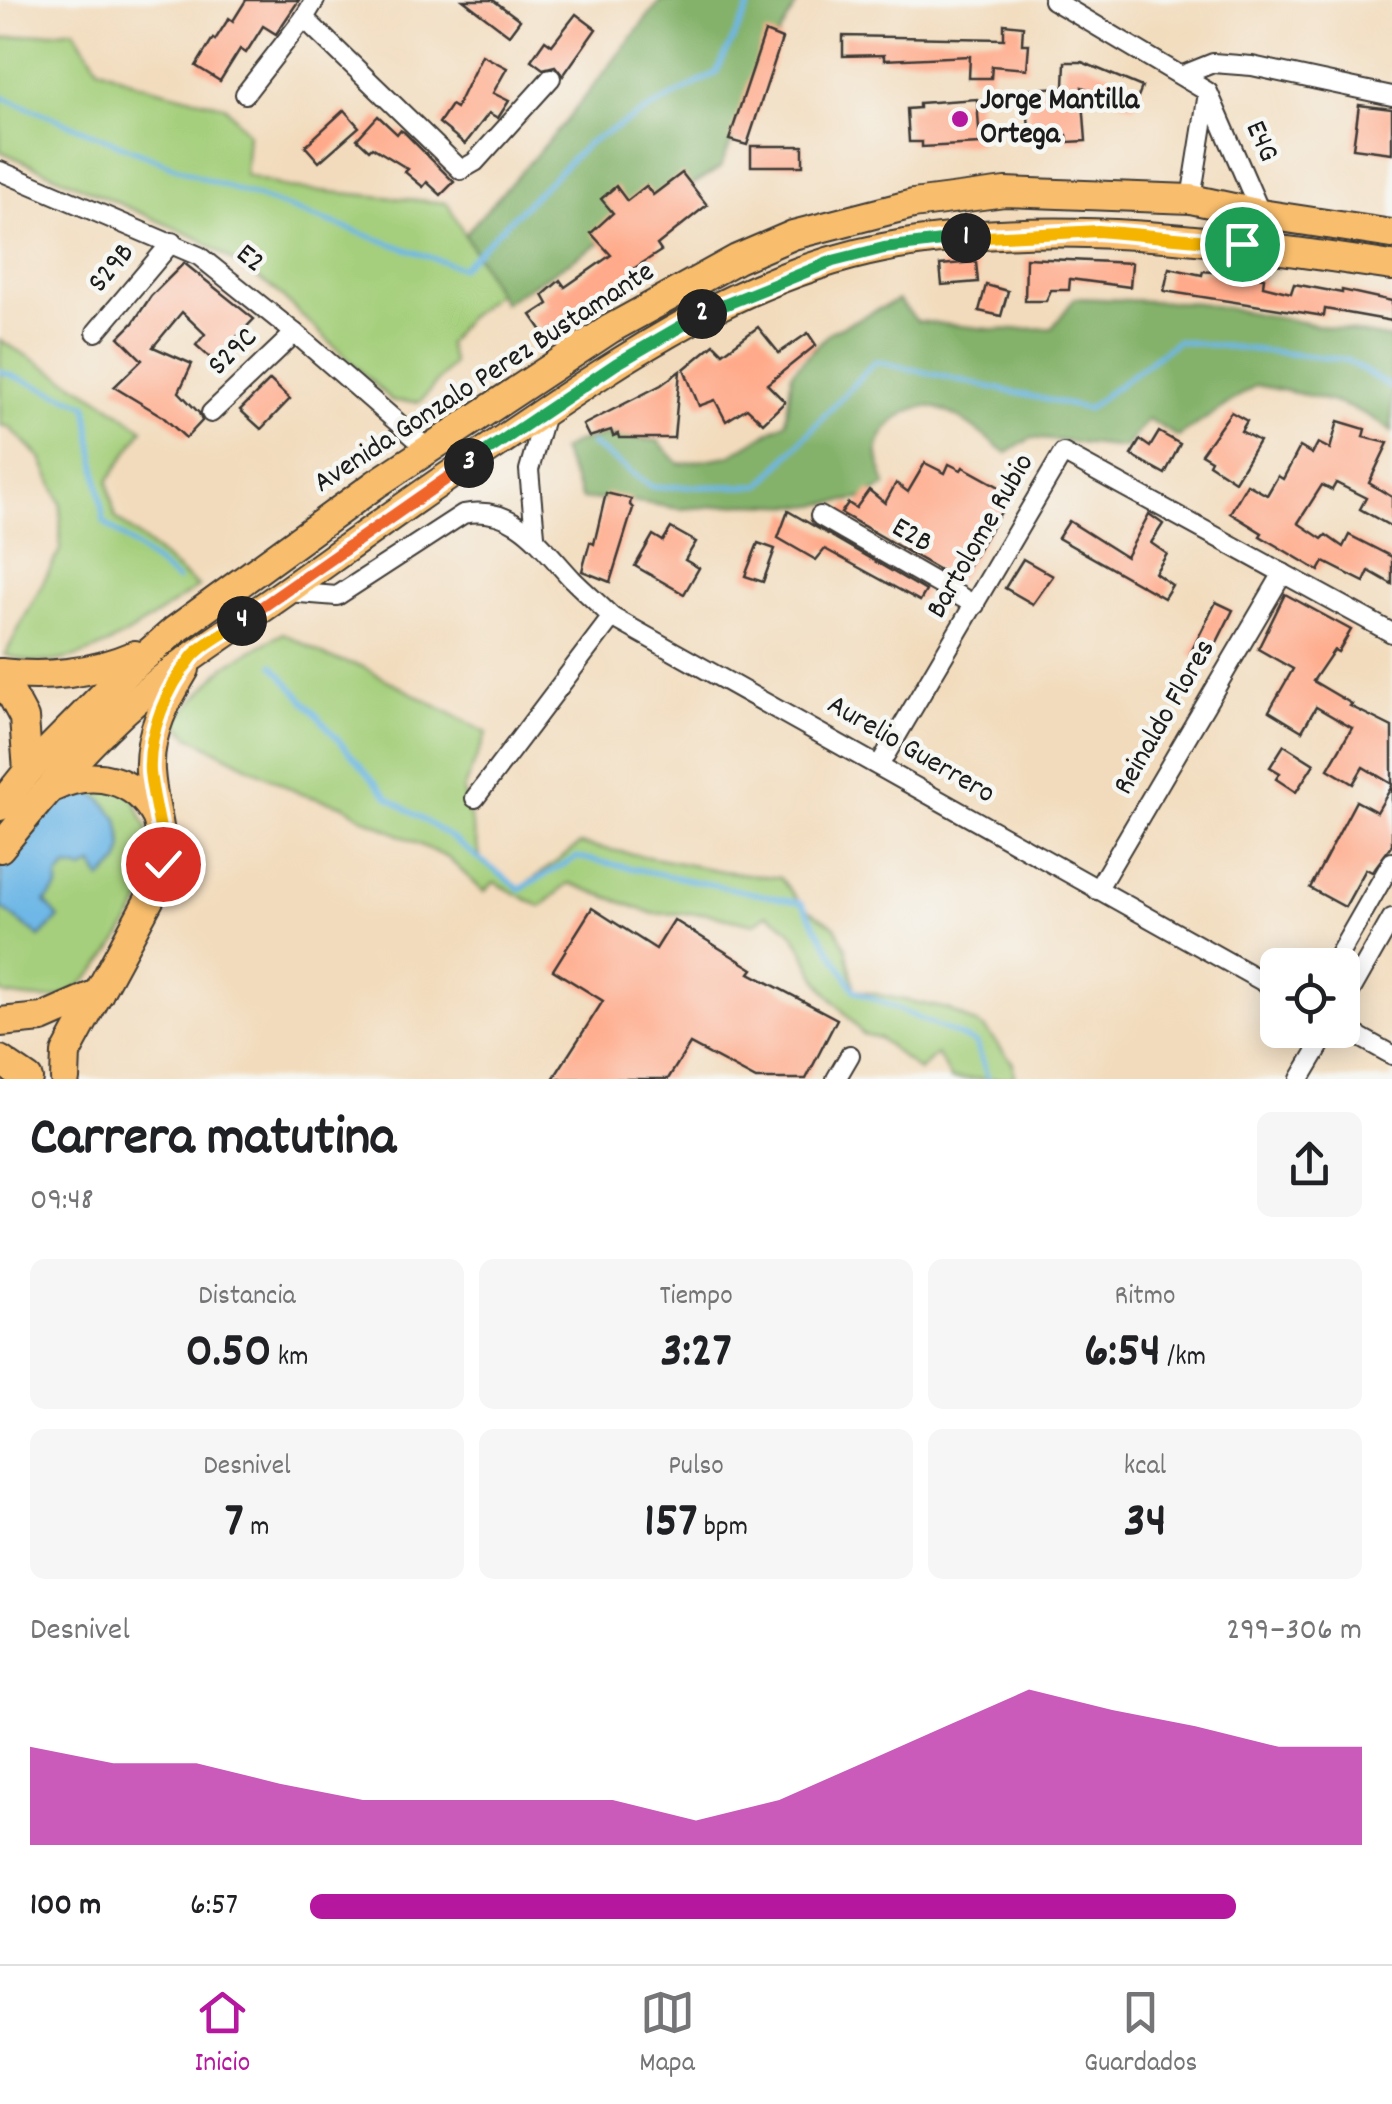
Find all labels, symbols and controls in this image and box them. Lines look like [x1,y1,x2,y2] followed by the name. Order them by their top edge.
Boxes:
[980,81,1140,158] place label: Jorge Mantilla Ortega
[949,108,971,130] marker: Jorge Mantilla Ortega
[1232,114,1288,170] street label: E4G
[1200,202,1285,287] pin
[941,213,991,263] pin: 1
[1215,217,1270,272] icon: arrive
[963,218,969,258] text: 1
[79,234,147,304] street label: S29B
[225,235,273,285] street label: E2
[306,252,664,506] street label: Avenida Gonzalo Perez Bustamante
[677,289,727,339] pin: 2
[696,294,708,334] text: 2
[199,318,269,388] street label: S29C
[444,438,494,488] pin: 3
[463,443,475,483] text: 3
[917,446,1047,628] street label: Bartolome Rubio
[883,508,939,566] street label: E2B
[217,596,267,646] pin: 4
[236,601,248,641] text: 4
[1104,632,1228,804] street label: Reinaldo Flores
[818,685,1002,817] street label: Aurelio Guerrero
[121,822,206,907] pin
[136,837,191,892] icon: check
[1260,948,1360,1048] map controls
[1260,948,1360,1048] button: locate
[30,1102,396,1181] text: Carrera matutina
[1257,1112,1362,1217] button: share
[30,1179,94,1225] text: 09:48
[198,1278,296,1318] text: Distancia
[659,1278,733,1318] text: Tiempo
[1115,1278,1175,1318] text: Ritmo
[185,1318,271,1390] text: 0.50
[660,1318,732,1390] text: 3:27
[1084,1318,1161,1390] text: 6:54
[271,1339,309,1379] text: km
[1161,1339,1206,1379] text: /km
[203,1448,291,1488] text: Desnivel
[668,1448,724,1488] text: Pulso
[1124,1448,1166,1488] text: kcal
[225,1488,244,1560] text: 7
[644,1488,697,1560] text: 157
[1124,1488,1166,1560] text: 34
[244,1509,269,1549] text: m
[697,1509,748,1549] text: bpm
[30,1609,130,1655] text: Desnivel
[1226,1609,1362,1655] text: 299–306 m
[30,1884,101,1930] text: 100 m
[190,1884,238,1930] text: 6:57
[195,1985,250,2085] tab: Inicio
[639,1985,695,2085] tab: Mapa
[1084,1985,1197,2085] tab: Guardados

